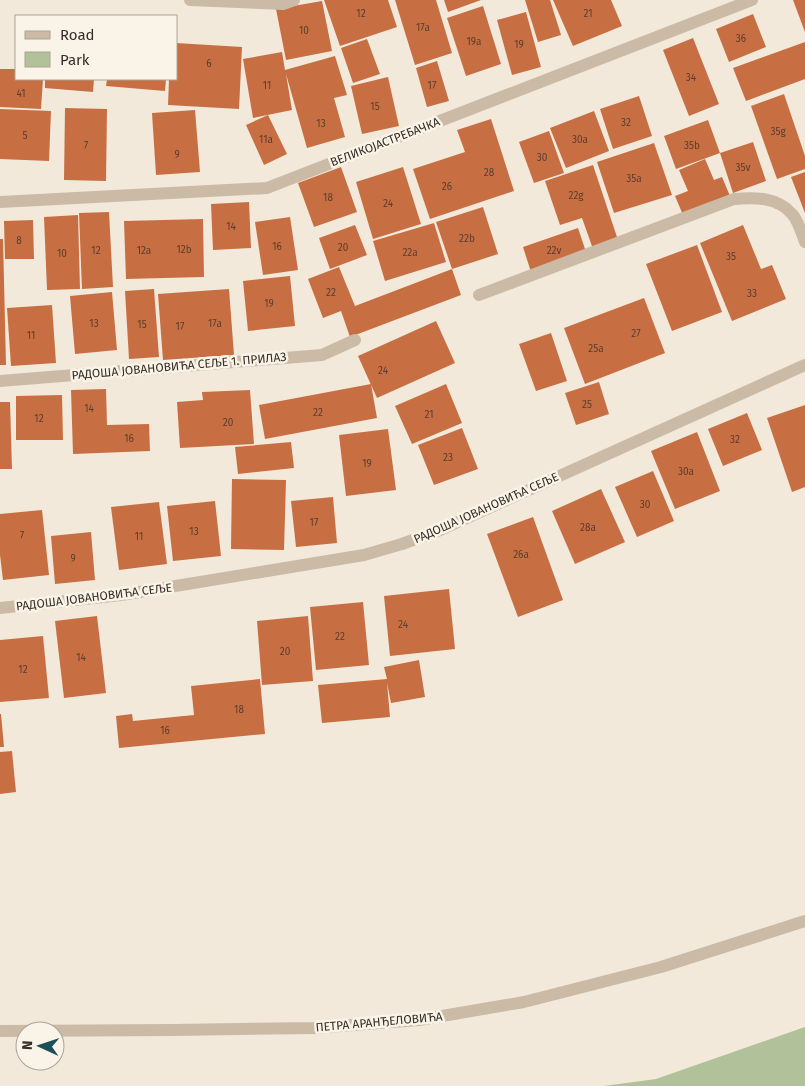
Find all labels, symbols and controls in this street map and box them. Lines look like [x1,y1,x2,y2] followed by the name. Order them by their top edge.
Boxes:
[356,8,366,20] house number: 12
[583,8,593,20] house number: 21
[15,15,178,80] legend
[416,22,430,34] house number: 17a
[299,25,309,37] house number: 10
[60,26,95,44] text: Road
[736,33,746,45] house number: 36
[467,36,481,48] house number: 19a
[514,39,524,51] house number: 19
[60,51,90,69] text: Park
[206,58,212,70] house number: 6
[686,72,697,84] house number: 34
[263,80,271,92] house number: 11
[428,80,437,92] house number: 17
[16,88,26,100] house number: 41
[370,101,380,113] house number: 15
[328,115,442,169] street label: ВЕЛИКОЈАСТРЕБАЧКА
[621,117,631,129] house number: 32
[316,118,326,130] house number: 13
[770,126,786,138] house number: 35g
[22,130,28,142] house number: 5
[259,134,273,146] house number: 11a
[572,134,588,146] house number: 30a
[84,140,89,152] house number: 7
[684,140,700,152] house number: 35b
[174,149,180,161] house number: 9
[537,152,548,164] house number: 30
[736,162,750,174] house number: 35v
[484,167,495,179] house number: 28
[626,173,642,185] house number: 35a
[442,181,452,193] house number: 26
[569,190,584,202] house number: 22g
[323,192,333,204] house number: 18
[383,198,394,210] house number: 24
[226,221,237,233] house number: 14
[459,233,475,245] house number: 22b
[16,235,22,247] house number: 8
[272,241,282,253] house number: 16
[338,242,349,254] house number: 20
[176,244,192,256] house number: 12b
[91,245,101,257] house number: 12
[137,245,151,257] house number: 12a
[547,245,561,257] house number: 22v
[402,247,418,259] house number: 22a
[57,248,67,260] house number: 10
[726,251,736,263] house number: 35
[326,287,336,299] house number: 22
[747,288,757,300] house number: 33
[264,298,274,310] house number: 19
[89,318,99,330] house number: 13
[208,318,222,330] house number: 17a
[137,319,147,331] house number: 15
[176,321,185,333] house number: 17
[631,328,641,340] house number: 27
[27,330,35,342] house number: 11
[588,343,604,355] house number: 25a
[71,350,287,382] street label: РАДОША ЈОВАНОВИЋА СЕЉЕ 1. ПРИЛАЗ
[378,365,389,377] house number: 24
[582,399,592,411] house number: 25
[84,403,95,415] house number: 14
[313,407,323,419] house number: 22
[424,409,434,421] house number: 21
[34,413,44,425] house number: 12
[223,417,234,429] house number: 20
[124,433,134,445] house number: 16
[730,434,740,446] house number: 32
[443,452,453,464] house number: 23
[362,458,372,470] house number: 19
[678,466,694,478] house number: 30a
[411,470,561,546] street label: РАДОША ЈОВАНОВИЋА СЕЉЕ
[640,499,651,511] house number: 30
[310,517,319,529] house number: 17
[580,522,596,534] house number: 28a
[189,526,199,538] house number: 13
[20,530,25,542] house number: 7
[135,531,143,543] house number: 11
[513,549,529,561] house number: 26a
[70,553,76,565] house number: 9
[15,580,173,614] street label: РАДОША ЈОВАНОВИЋА СЕЉЕ
[398,619,409,631] house number: 24
[335,631,345,643] house number: 22
[280,646,291,658] house number: 20
[76,652,87,664] house number: 14
[18,664,28,676] house number: 12
[234,704,244,716] house number: 18
[160,725,170,737] house number: 16
[315,1009,443,1035] street label: ПЕТРА АРАНЂЕЛОВИЋА
[15,1021,65,1071] north arrow
[19,1040,36,1050] text: N

